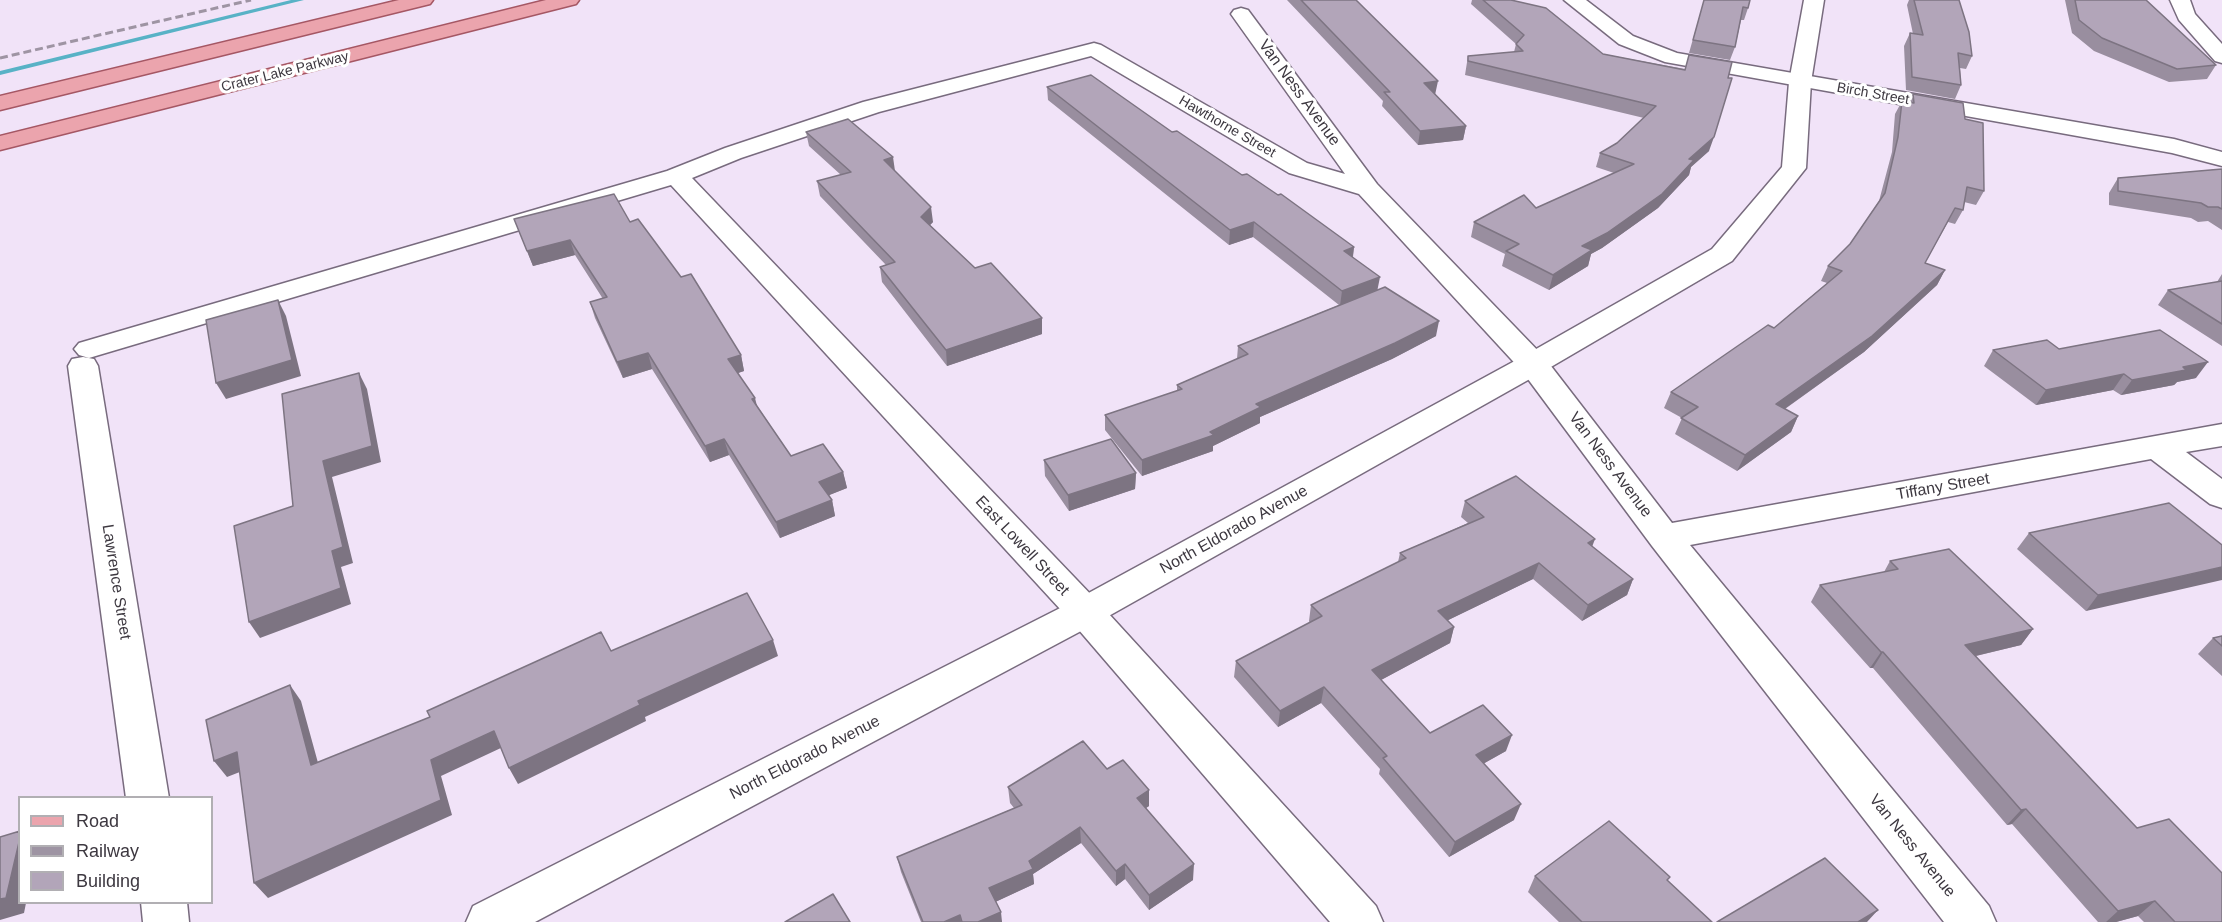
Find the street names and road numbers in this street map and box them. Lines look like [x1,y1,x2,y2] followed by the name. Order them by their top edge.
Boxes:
[1254,36,1344,150] street label: Van Ness Avenue
[220,48,350,96] street label: Crater Lake Parkway
[1836,79,1910,109] street label: Birch Street
[1176,92,1278,162] street label: Hawthorne Street
[1564,409,1656,521] street label: Van Ness Avenue
[1895,469,1991,505] street label: Tiffany Street
[1157,481,1311,579] street label: North Eldorado Avenue
[971,492,1073,600] street label: East Lowell Street
[97,523,135,641] street label: Lawrence Street
[727,712,883,804] street label: North Eldorado Avenue
[1865,791,1959,901] street label: Van Ness Avenue

